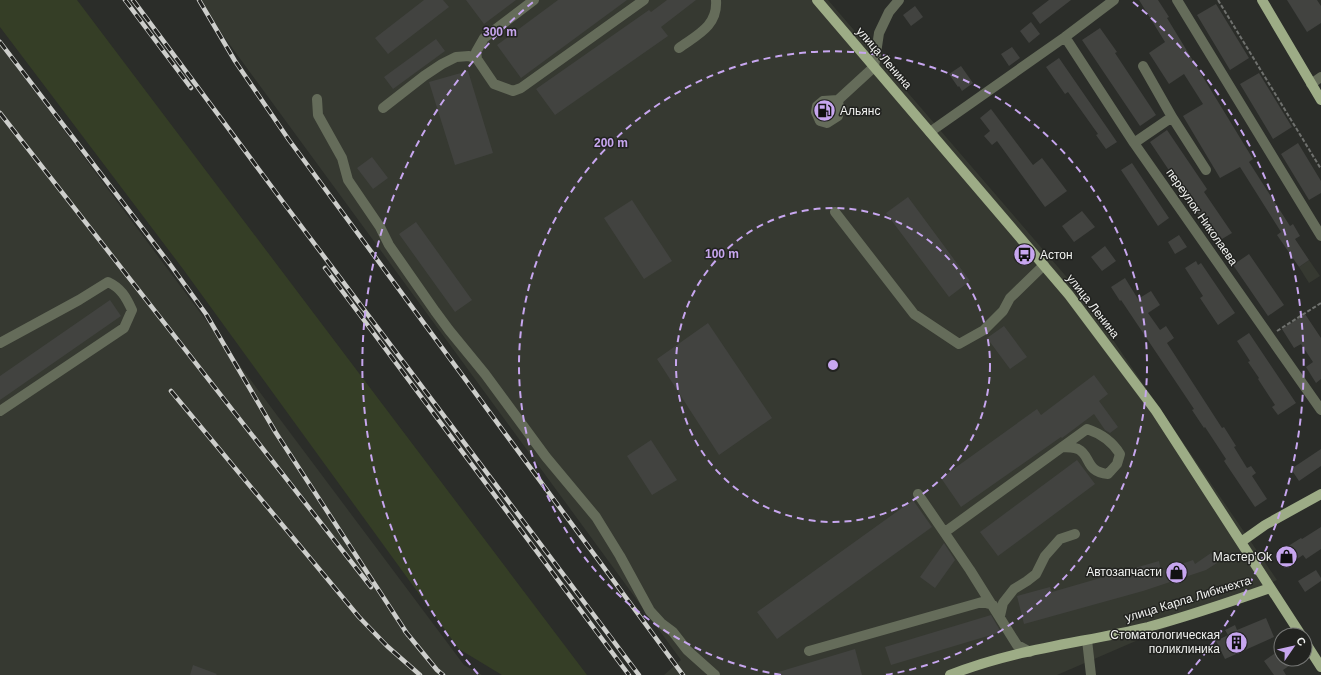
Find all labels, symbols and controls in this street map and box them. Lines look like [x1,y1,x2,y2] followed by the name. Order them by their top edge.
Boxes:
[853,24,915,92] street label: улица Ленина
[483,25,517,39] text: 300 m
[812,98,838,124] fuel station icon: Альянс
[840,104,880,118] place label: Альянс
[594,136,628,150] text: 200 m
[1163,166,1241,268] street label: переулок Николаева
[1011,242,1037,268] bus stop icon: Астон
[705,247,739,261] text: 100 m
[1040,248,1073,262] place label: Астон
[1064,271,1123,341] street label: улица Ленина
[826,358,840,372] centre of rings
[1274,544,1300,570] shop icon: Мастер'Ok
[1213,550,1273,564] place label: Мастер'Ok
[1164,559,1190,585] shop icon: Автозапчасти
[1086,565,1162,579] place label: Автозапчасти
[1123,573,1253,625] street label: улица Карла Либкнехта
[1273,627,1313,667] north arrow
[1110,628,1220,656] place label: Стоматологическая поликлиника
[1223,629,1249,655] building icon: Стоматологическая поликлиника
[1294,635,1309,648] text: С

